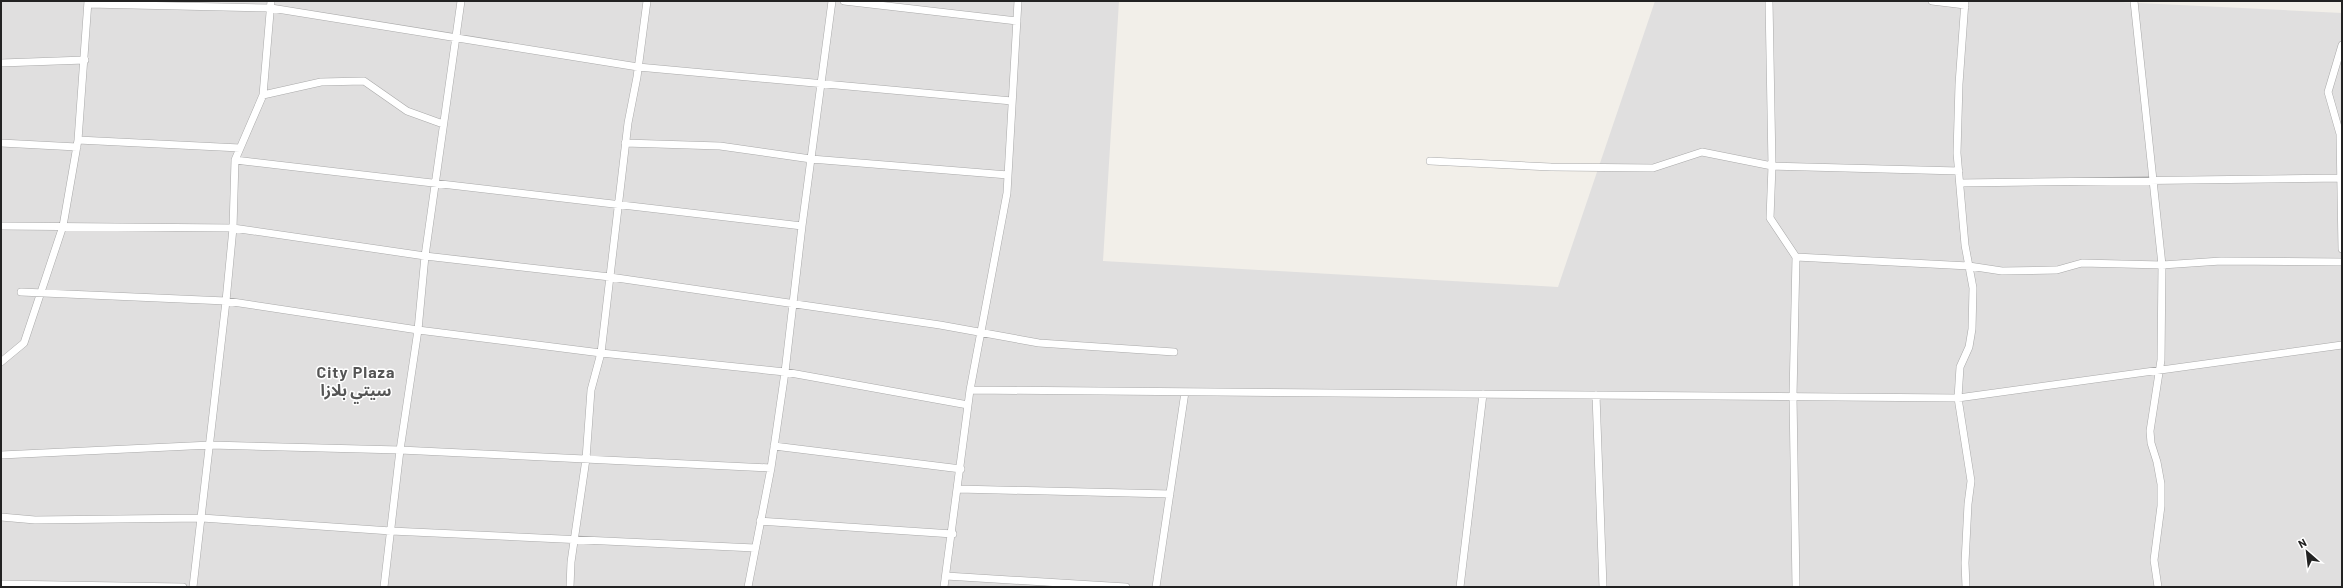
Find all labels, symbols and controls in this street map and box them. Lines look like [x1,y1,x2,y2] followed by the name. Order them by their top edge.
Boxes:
[317,362,395,404] district label: City Plaza سيتي بلازا
[2287,532,2327,572] north arrow
[2296,535,2308,550] text: N

